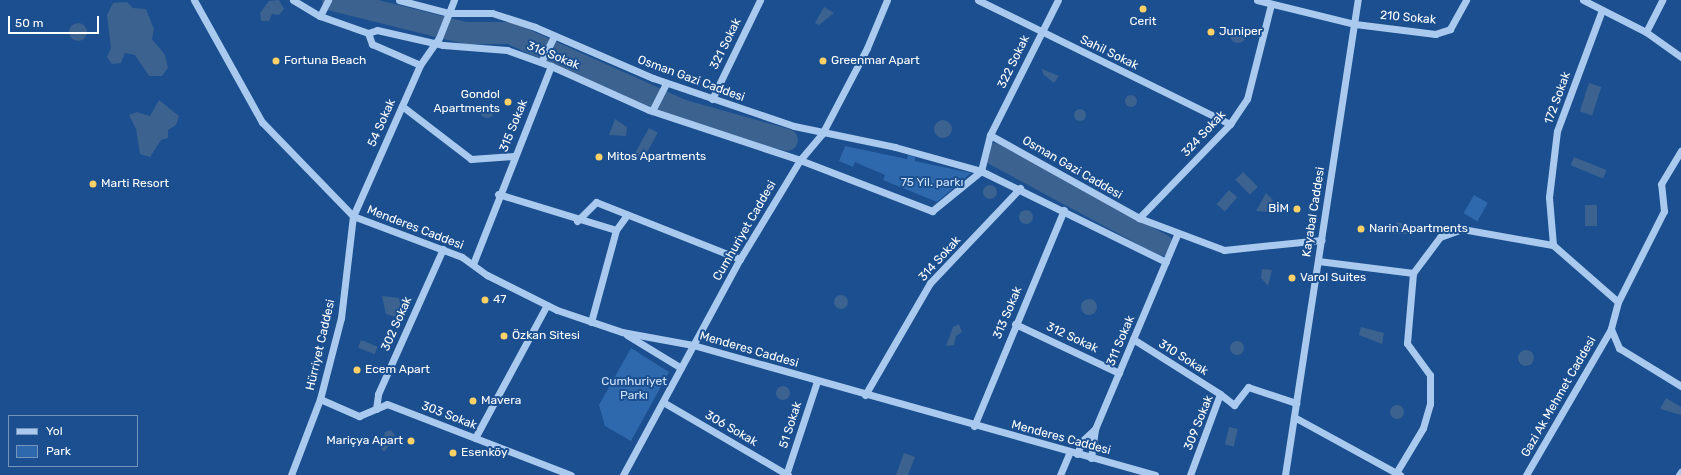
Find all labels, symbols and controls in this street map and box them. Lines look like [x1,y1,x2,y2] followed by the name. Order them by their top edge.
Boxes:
[1138,4,1148,14] marker: Cerit
[10,8,101,34] scale bar
[1379,8,1437,28] street label: 210 Sokak
[1130,15,1156,29] place label: Cerit
[15,16,43,30] text: 50 m
[707,16,745,72] street label: 321 Sokak
[1219,25,1262,39] place label: Juniper
[1206,27,1216,37] marker: Juniper
[995,33,1033,91] street label: 322 Sokak
[1077,33,1141,73] street label: Sahil Sokak
[525,39,581,73] street label: 316 Sokak
[635,53,747,105] street label: Osman Gazi Caddesi
[284,54,366,68] place label: Fortuna Beach
[831,54,920,68] place label: Greenmar Apart
[271,56,281,66] marker: Fortuna Beach
[818,56,828,66] marker: Greenmar Apart
[1542,70,1574,126] street label: 172 Sokak
[434,88,500,116] place label: Gondol Apartments
[365,97,399,149] street label: 54 Sokak
[503,97,513,107] marker: Gondol Apartments
[497,98,531,154] street label: 315 Sokak
[1179,108,1229,160] street label: 324 Sokak
[1019,133,1125,203] street label: Osman Gazi Caddesi
[607,150,707,164] place label: Mitos Apartments
[594,152,604,162] marker: Mitos Apartments
[1300,166,1328,258] street label: Kayabal Caddesi
[901,176,963,190] park label: 75 Yil. parkı
[101,177,169,191] place label: Marti Resort
[710,178,780,284] street label: Cumhuriyet Caddesi
[88,179,98,189] marker: Marti Resort
[1268,202,1289,216] place label: BİM
[365,203,465,253] street label: Menderes Caddesi
[1292,204,1302,214] marker: BİM
[1369,222,1468,236] place label: Narin Apartments
[1356,224,1366,234] marker: Narin Apartments
[916,233,964,285] street label: 314 Sokak
[1300,271,1366,285] place label: Varol Suites
[1287,273,1297,283] marker: Varol Suites
[991,285,1025,341] street label: 313 Sokak
[493,293,506,307] place label: 47
[379,295,415,353] street label: 302 Sokak
[480,295,490,305] marker: 47
[304,298,338,392] street label: Hürriyet Caddesi
[1104,314,1138,368] street label: 311 Sokak
[1044,320,1100,356] street label: 312 Sokak
[512,329,580,343] place label: Özkan Sitesi
[698,329,800,371] street label: Menderes Caddesi
[499,331,509,341] marker: Özkan Sitesi
[1518,334,1600,460] street label: Gazi Ak Mehmet Caddesi
[1155,337,1211,379] street label: 310 Sokak
[365,363,430,377] place label: Ecem Apart
[352,365,362,375] marker: Ecem Apart
[601,375,667,403] park label: Cumhuriyet Parkı
[1181,393,1217,453] street label: 309 Sokak
[481,394,521,408] place label: Mavera
[468,396,478,406] marker: Mavera
[419,399,479,433] street label: 303 Sokak
[777,400,805,450] street label: 51 Sokak
[702,408,760,450] street label: 306 Sokak
[8,415,138,467] legend
[1010,418,1112,458] street label: Menderes Caddesi
[46,424,63,438] text: Yol
[326,434,403,448] place label: Mariçya Apart
[406,436,416,446] marker: Mariçya Apart
[46,444,71,458] text: Park
[461,446,508,460] place label: Esenköy
[448,448,458,458] marker: Esenköy

